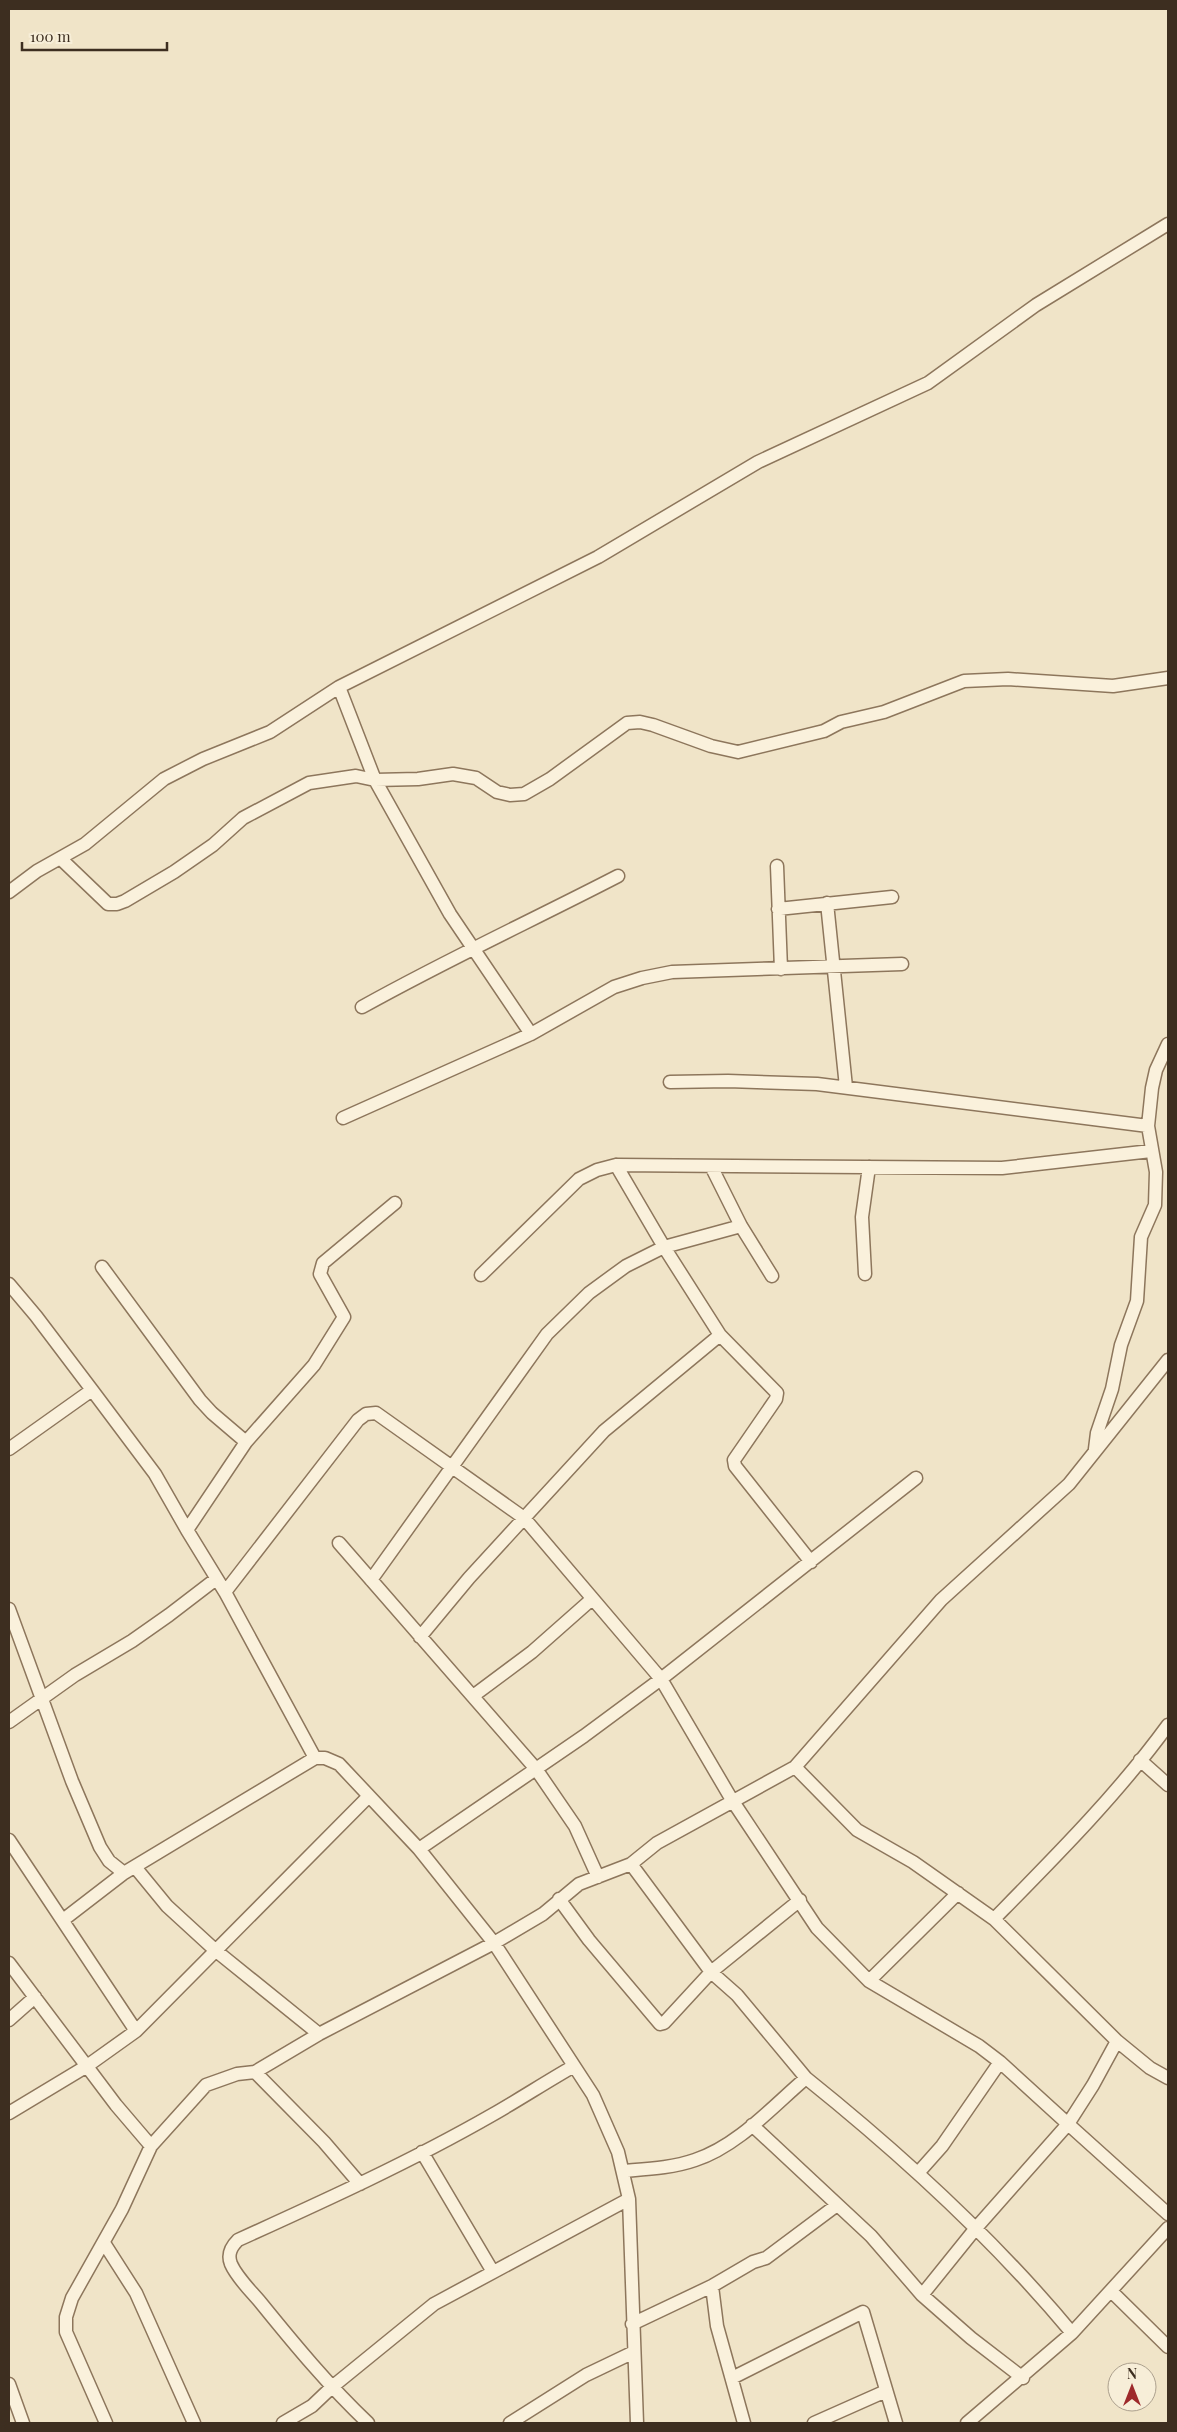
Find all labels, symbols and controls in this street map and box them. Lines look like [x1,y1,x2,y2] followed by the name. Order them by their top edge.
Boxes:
[22,20,168,52] scale bar
[30,26,71,46] text: 100 m
[1107,2362,1157,2412] north arrow
[1127,2364,1137,2383] text: N

